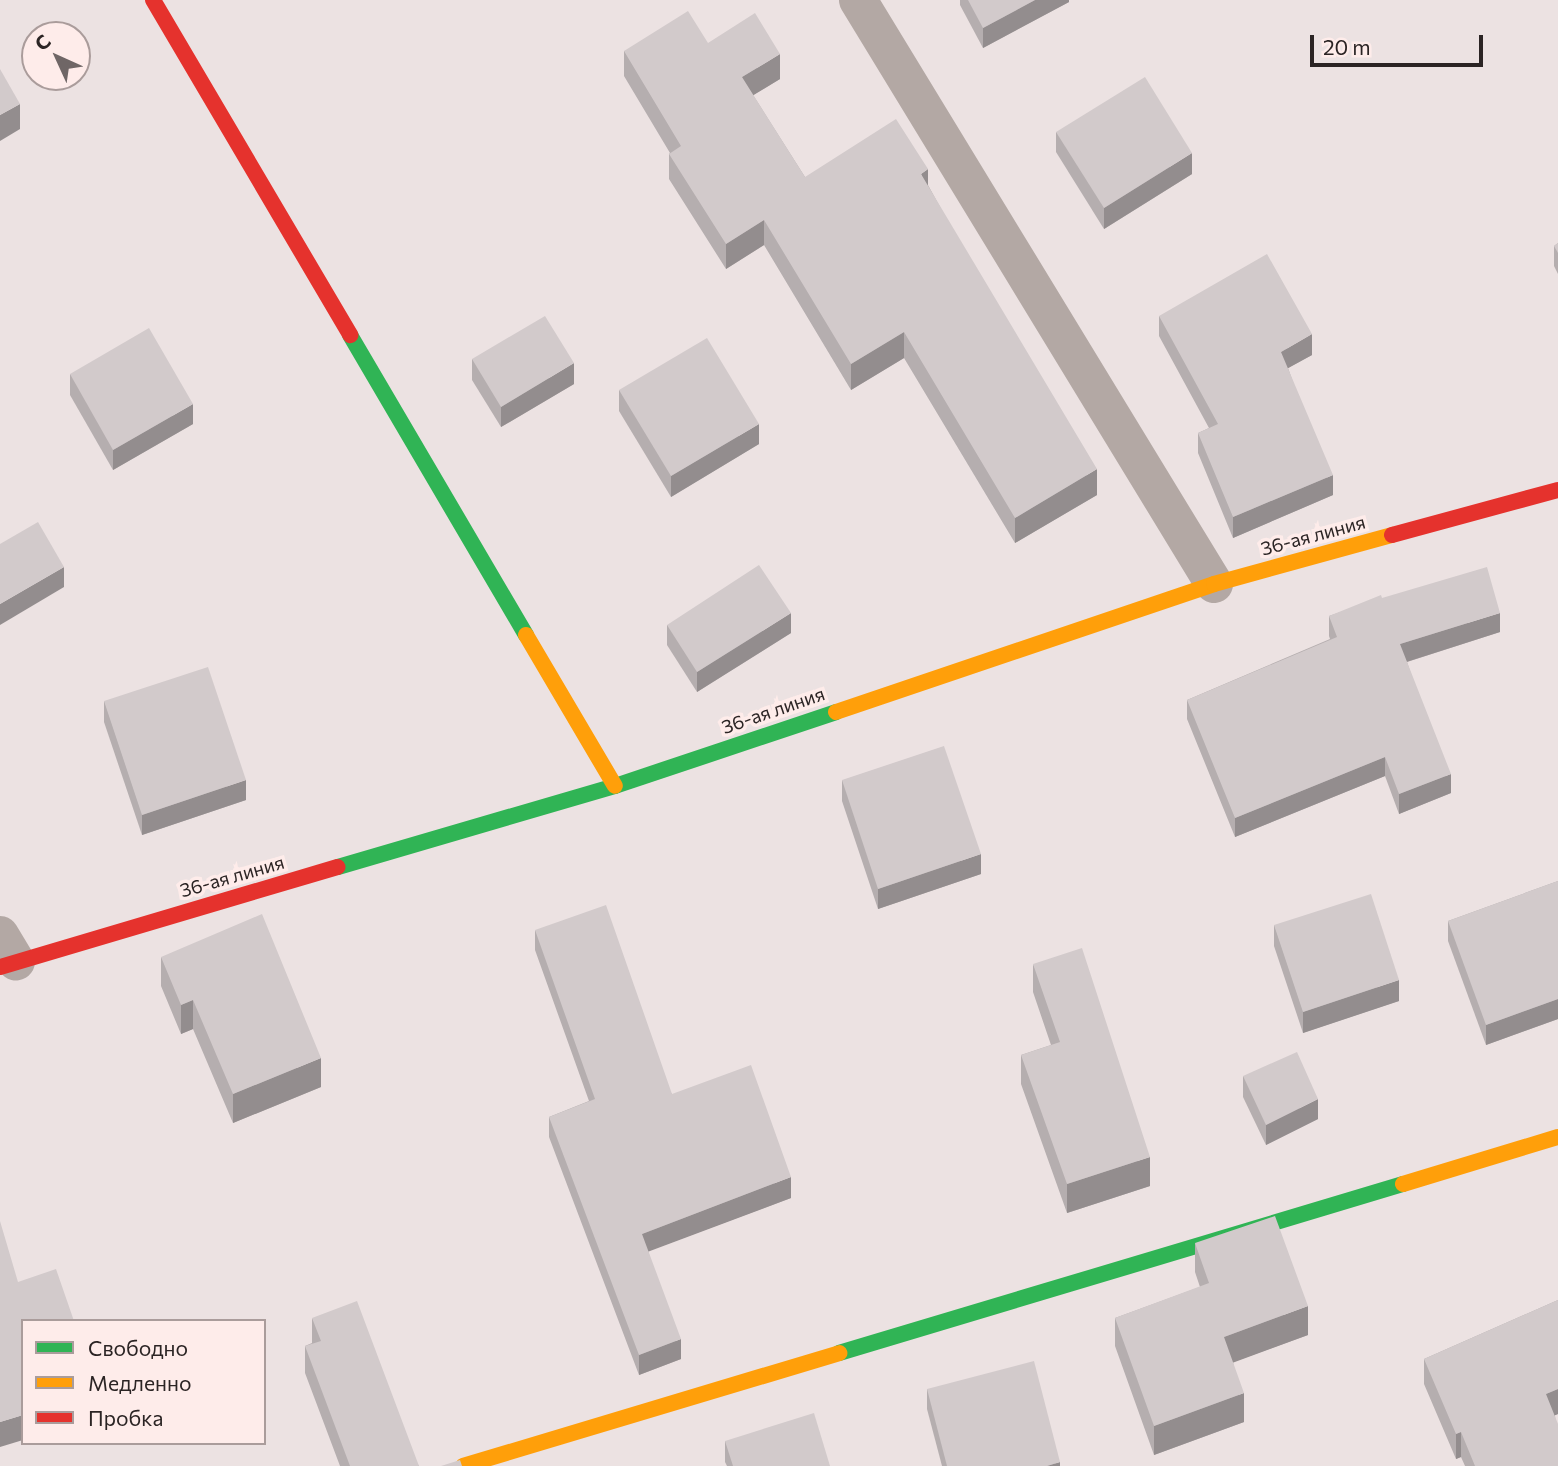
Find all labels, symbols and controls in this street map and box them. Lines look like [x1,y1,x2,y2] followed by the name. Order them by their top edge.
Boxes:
[21,21,91,91] north arrow
[1313,21,1486,65] scale bar
[29,29,55,55] text: С
[1323,34,1371,59] text: 20 m
[1258,510,1368,560] street label: 36-ая линия
[718,682,828,738] street label: 36-ая линия
[177,850,287,902] street label: 36-ая линия
[21,1319,266,1445] legend
[88,1335,188,1360] text: Свободно
[88,1370,192,1395] text: Медленно
[88,1405,163,1430] text: Пробка

